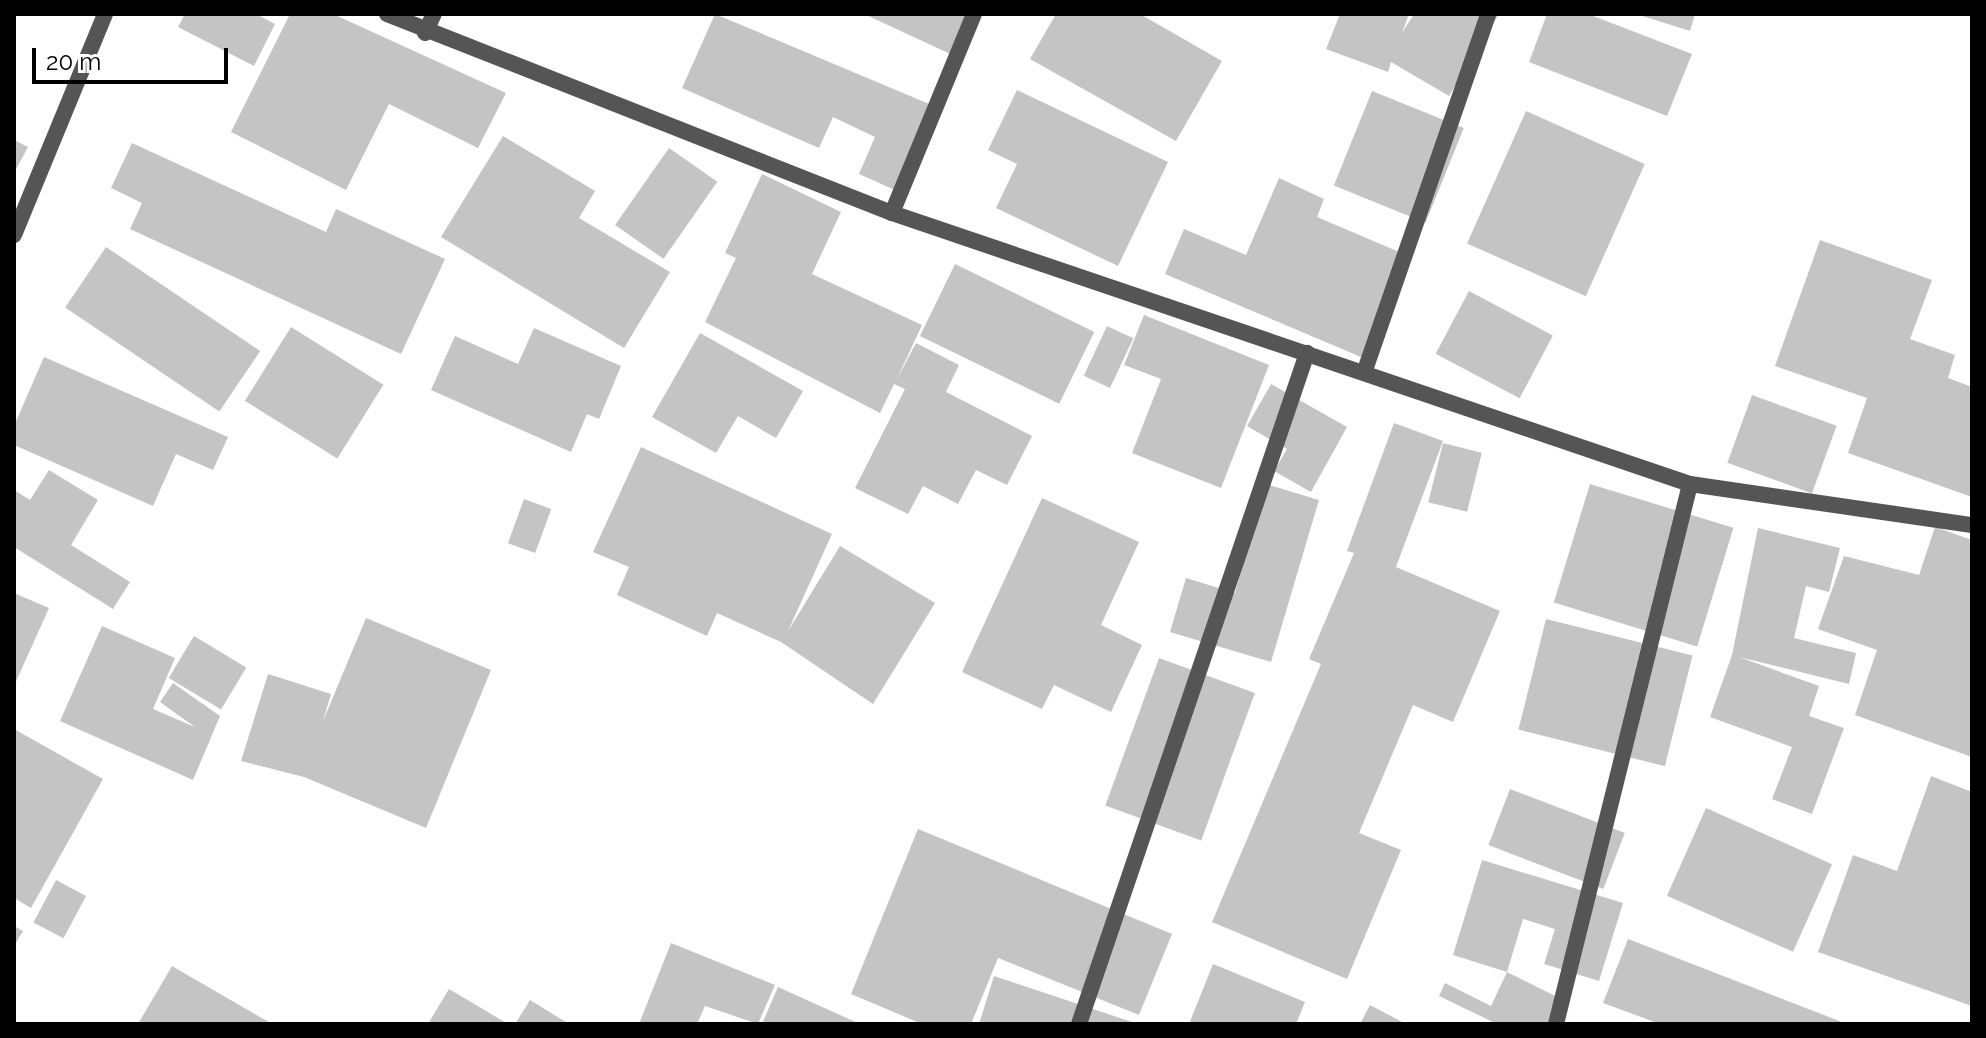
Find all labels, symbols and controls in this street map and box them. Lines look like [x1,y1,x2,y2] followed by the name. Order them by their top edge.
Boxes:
[36,32,232,82] scale bar
[46,47,101,76] text: 20 m

